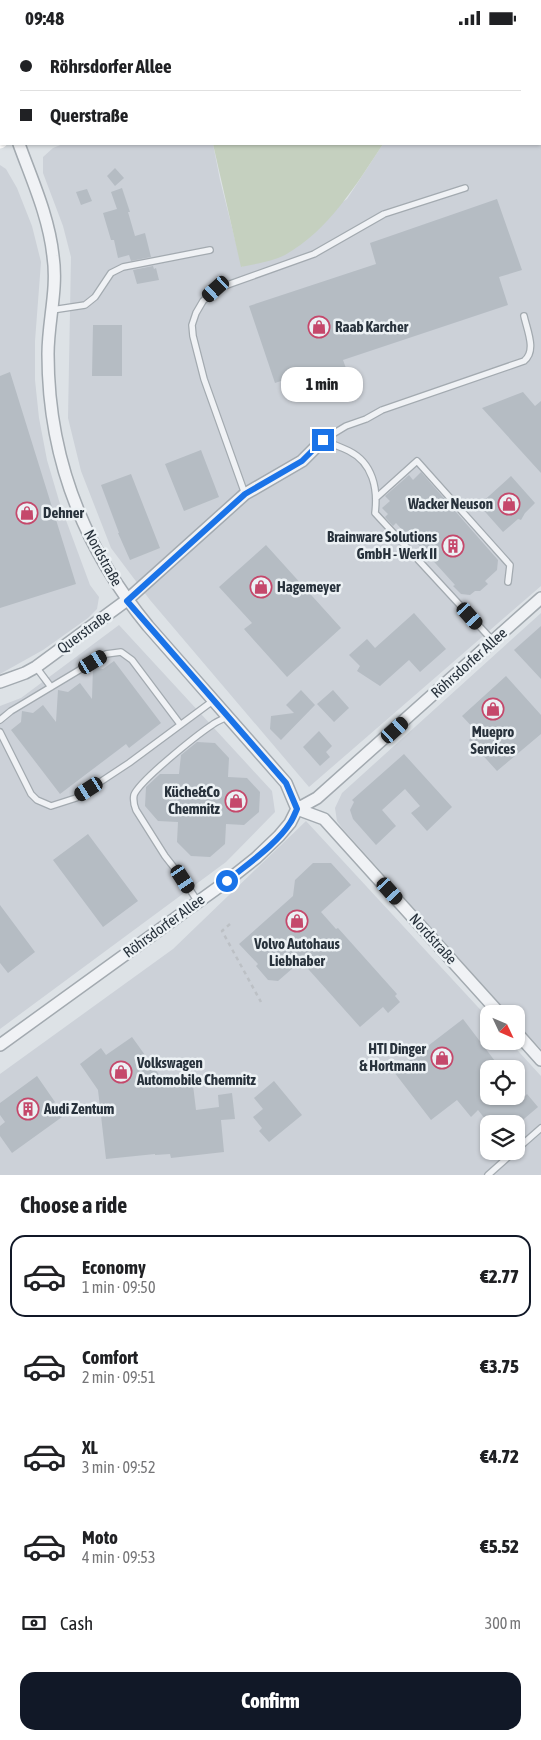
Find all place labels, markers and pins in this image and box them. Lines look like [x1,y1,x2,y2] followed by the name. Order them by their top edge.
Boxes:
[307,315,331,339] shop icon: Raab Karcher
[335,318,409,335] place label: Raab Karcher
[497,492,521,516] shop icon: Wacker Neuson
[407,495,493,512] place label: Wacker Neuson
[15,501,39,525] shop icon: Dehner
[43,504,85,521] place label: Dehner
[327,528,438,562] place label: Brainware Solutions GmbH - Werk II
[441,534,465,558] building icon: Brainware Solutions GmbH - Werk II
[249,575,273,599] shop icon: Hagemeyer
[277,578,341,595] place label: Hagemeyer
[481,697,505,721] shop icon: Muepro Services
[471,723,516,757] place label: Muepro Services
[164,783,221,817] place label: Küche&Co Chemnitz
[224,789,248,813] shop icon: Küche&Co Chemnitz
[285,909,309,933] shop icon: Volvo Autohaus Liebhaber
[253,935,340,969] place label: Volvo Autohaus Liebhaber
[359,1040,427,1074] place label: HTI Dinger & Hortmann
[430,1046,454,1070] shop icon: HTI Dinger & Hortmann
[136,1054,257,1088] place label: Volkswagen Automobile Chemnitz
[109,1060,133,1084] shop icon: Volkswagen Automobile Chemnitz
[16,1097,40,1121] building icon: Audi Zentum
[43,1100,115,1117] place label: Audi Zentum

